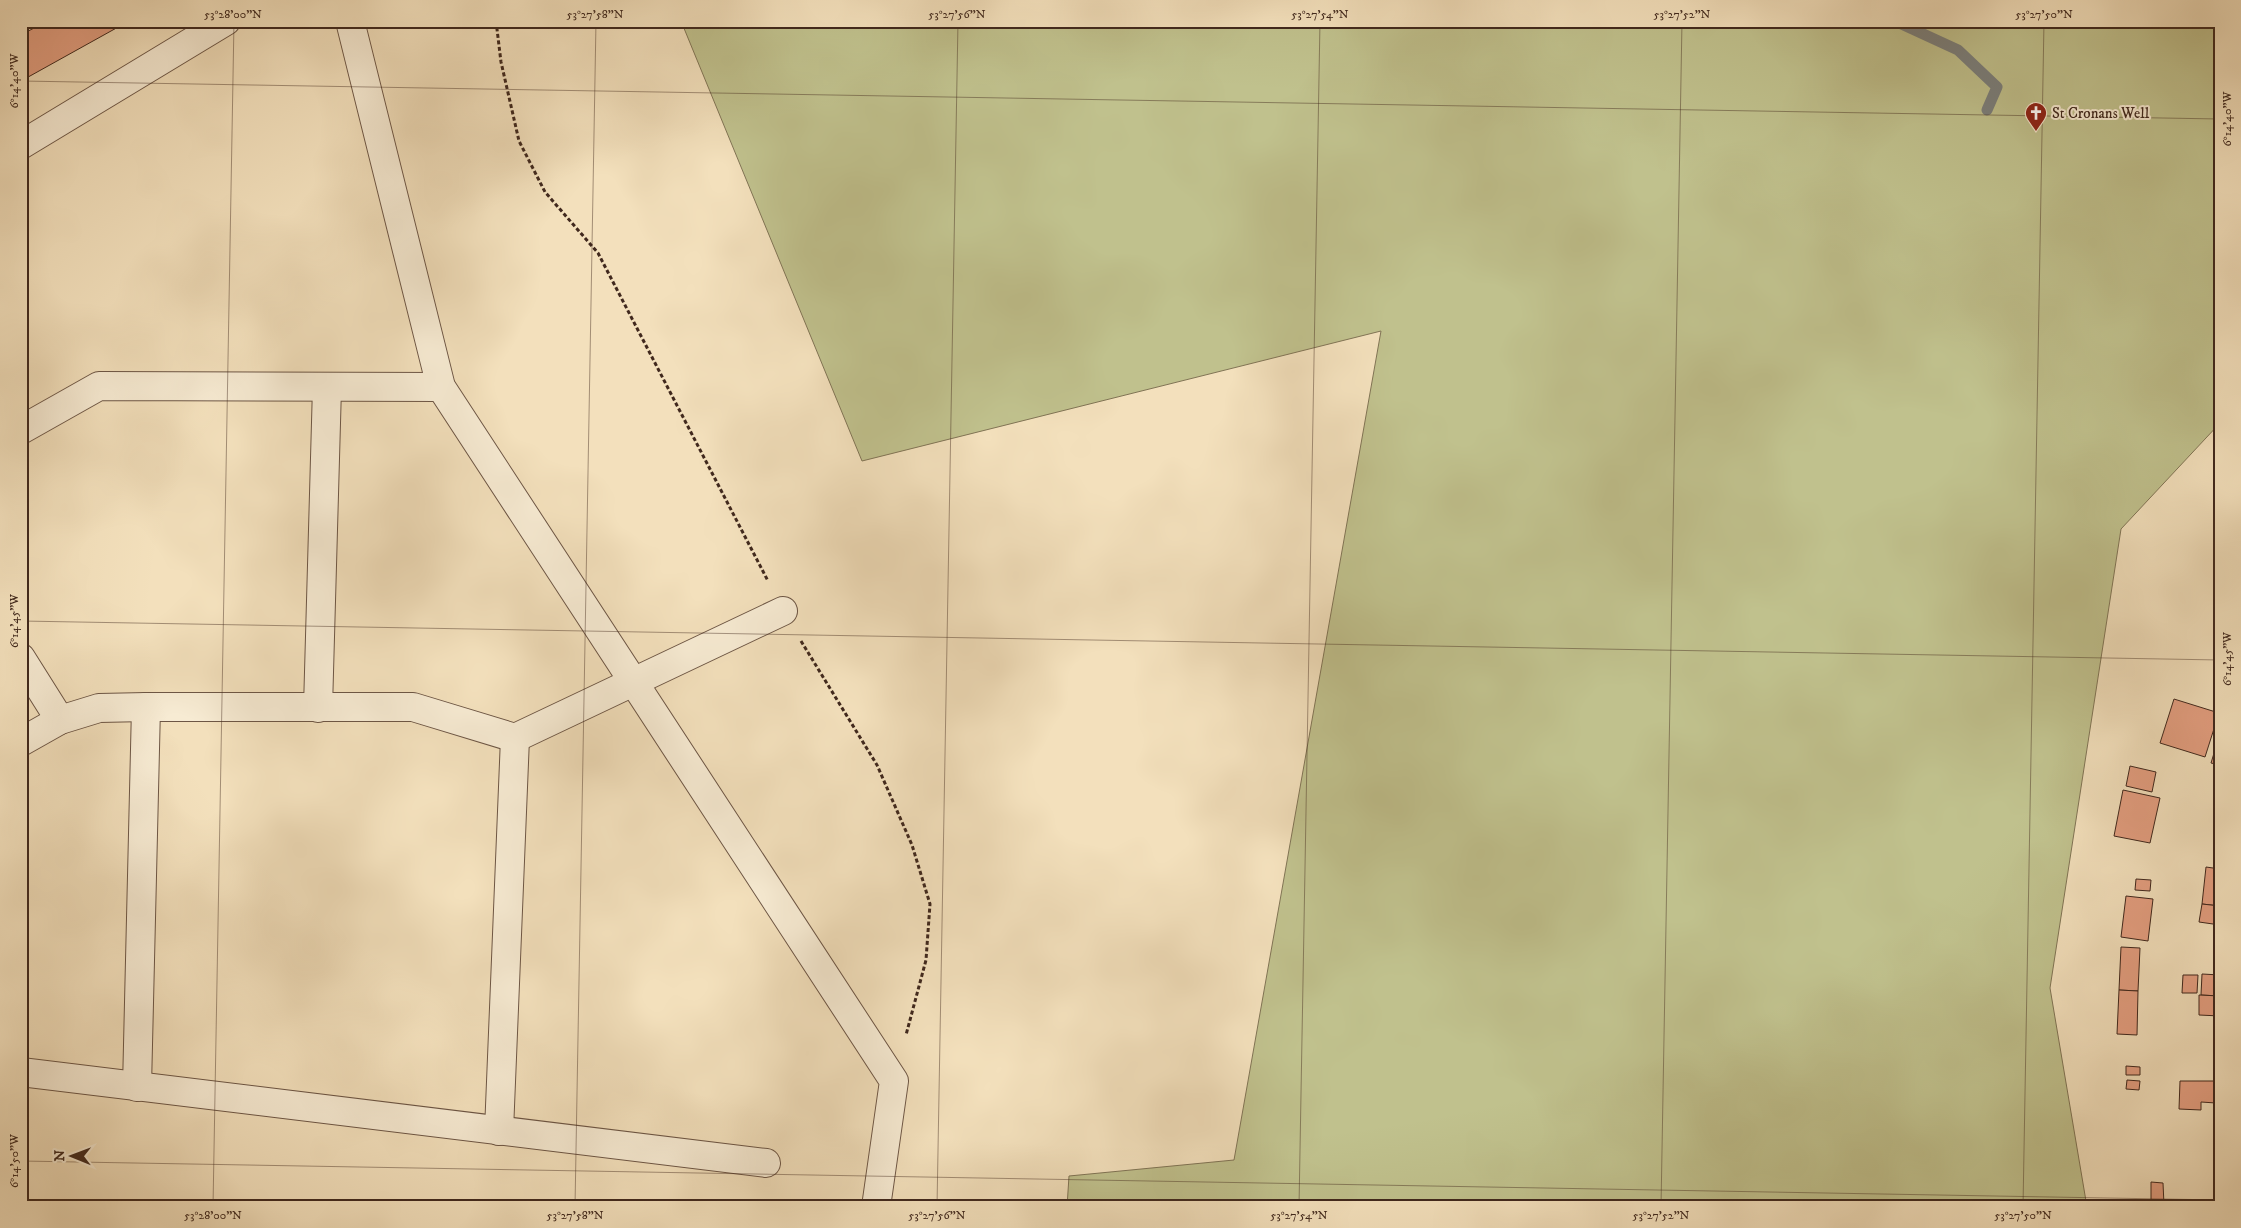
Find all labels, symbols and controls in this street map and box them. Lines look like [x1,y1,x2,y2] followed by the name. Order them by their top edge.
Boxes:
[204,7,262,22] text: 53°28'00"N
[566,7,624,22] text: 53°27'58"N
[928,7,986,22] text: 53°27'56"N
[1291,7,1349,22] text: 53°27'54"N
[1654,7,1711,22] text: 53°27'52"N
[2015,7,2073,22] text: 53°27'50"N
[7,53,22,108] text: 6°14'40"W
[2220,91,2235,146] text: 6°14'40"W
[2024,101,2048,132] church icon: St Cronans Well
[2052,104,2150,123] place label: St Cronans Well
[7,593,22,648] text: 6°14'45"W
[2220,631,2235,686] text: 6°14'45"W
[48,1130,98,1180] north arrow
[7,1133,22,1188] text: 6°14'50"W
[51,1149,69,1162] text: N
[184,1208,242,1223] text: 53°28'00"N
[546,1208,604,1223] text: 53°27'58"N
[908,1208,966,1223] text: 53°27'56"N
[1270,1208,1328,1223] text: 53°27'54"N
[1633,1208,1690,1223] text: 53°27'52"N
[1994,1208,2052,1223] text: 53°27'50"N

